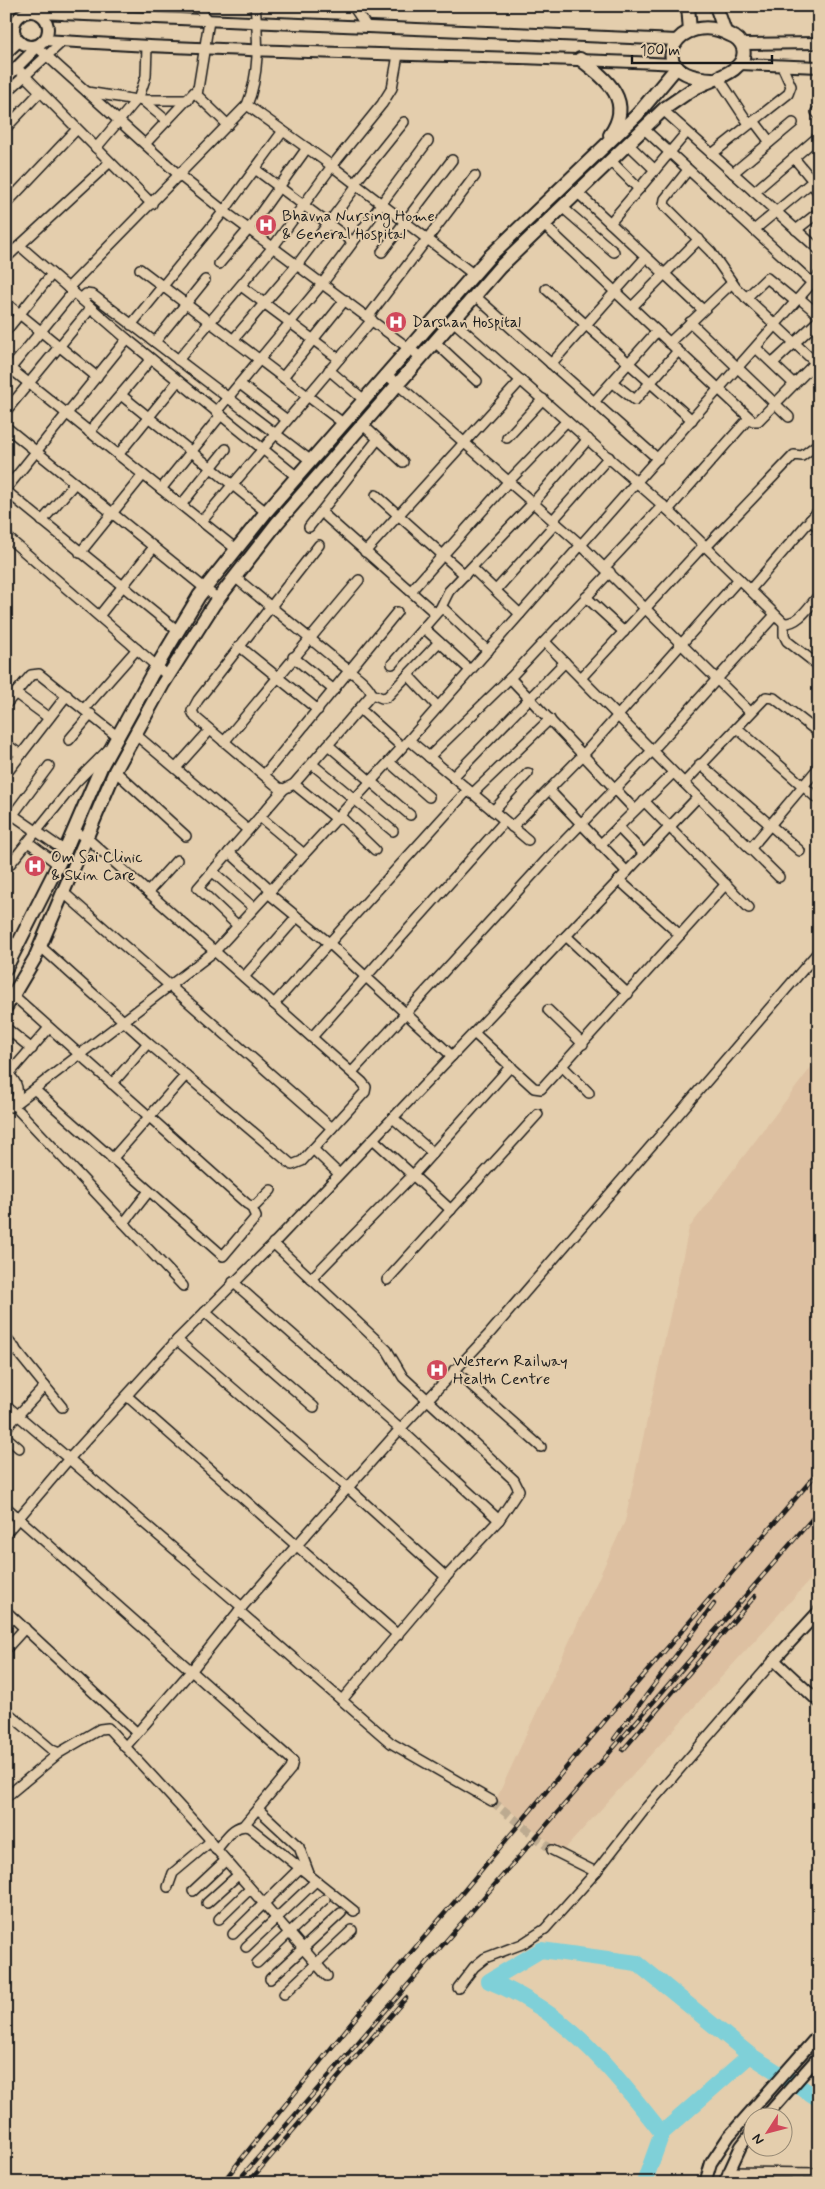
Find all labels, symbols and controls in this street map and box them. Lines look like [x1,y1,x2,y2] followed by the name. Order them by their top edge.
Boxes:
[632,32,772,64] scale bar
[640,41,680,61] text: 100 m
[282,206,435,245] place label: Bhavna Nursing Home & General Hospital
[254,213,278,237] hospital icon: Bhavna Nursing Home & General Hospital
[384,310,408,334] hospital icon: Darshan Hospital
[412,312,521,333] place label: Darshan Hospital
[51,847,143,886] place label: Om Sai Clinic & Skin Care
[23,854,47,878] hospital icon: Om Sai Clinic & Skin Care
[453,1351,568,1390] place label: Western Railway Health Centre
[425,1358,449,1382] hospital icon: Western Railway Health Centre
[742,2106,792,2156] north arrow
[748,2130,768,2148] text: N

